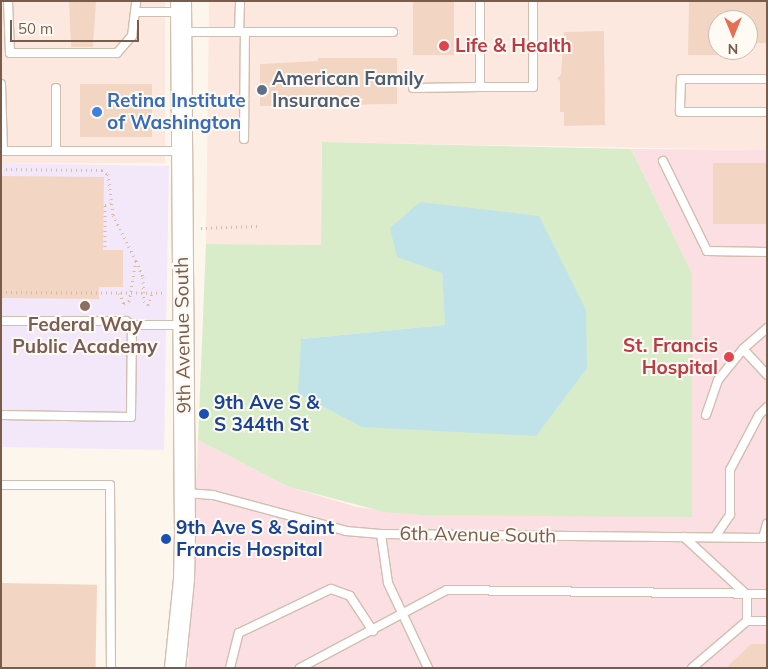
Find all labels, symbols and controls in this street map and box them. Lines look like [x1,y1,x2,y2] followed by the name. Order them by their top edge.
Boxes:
[12,10,141,42] scale bar
[708,10,758,60] north arrow
[18,19,53,38] text: 50 m
[455,35,572,57] place label: Life & Health
[437,39,451,53] marker: Life & Health
[728,40,738,58] text: N
[272,68,424,112] place label: American Family Insurance
[256,84,268,96] marker: American Family Insurance
[107,90,246,134] place label: Retina Institute of Washington
[91,106,103,118] marker: Retina Institute of Washington
[170,256,196,414] street label: 9th Avenue South
[79,300,91,312] marker: Federal Way Public Academy
[12,314,158,358] place label: Federal Way Public Academy
[623,335,718,379] place label: St. Francis Hospital
[722,350,736,364] marker: St. Francis Hospital
[214,392,319,436] place label: 9th Ave S & S 344th St
[198,408,210,420] marker: 9th Ave S & S 344th St
[176,517,334,561] place label: 9th Ave S & Saint Francis Hospital
[399,522,557,548] street label: 6th Avenue South
[160,533,172,545] marker: 9th Ave S & Saint Francis Hospital

